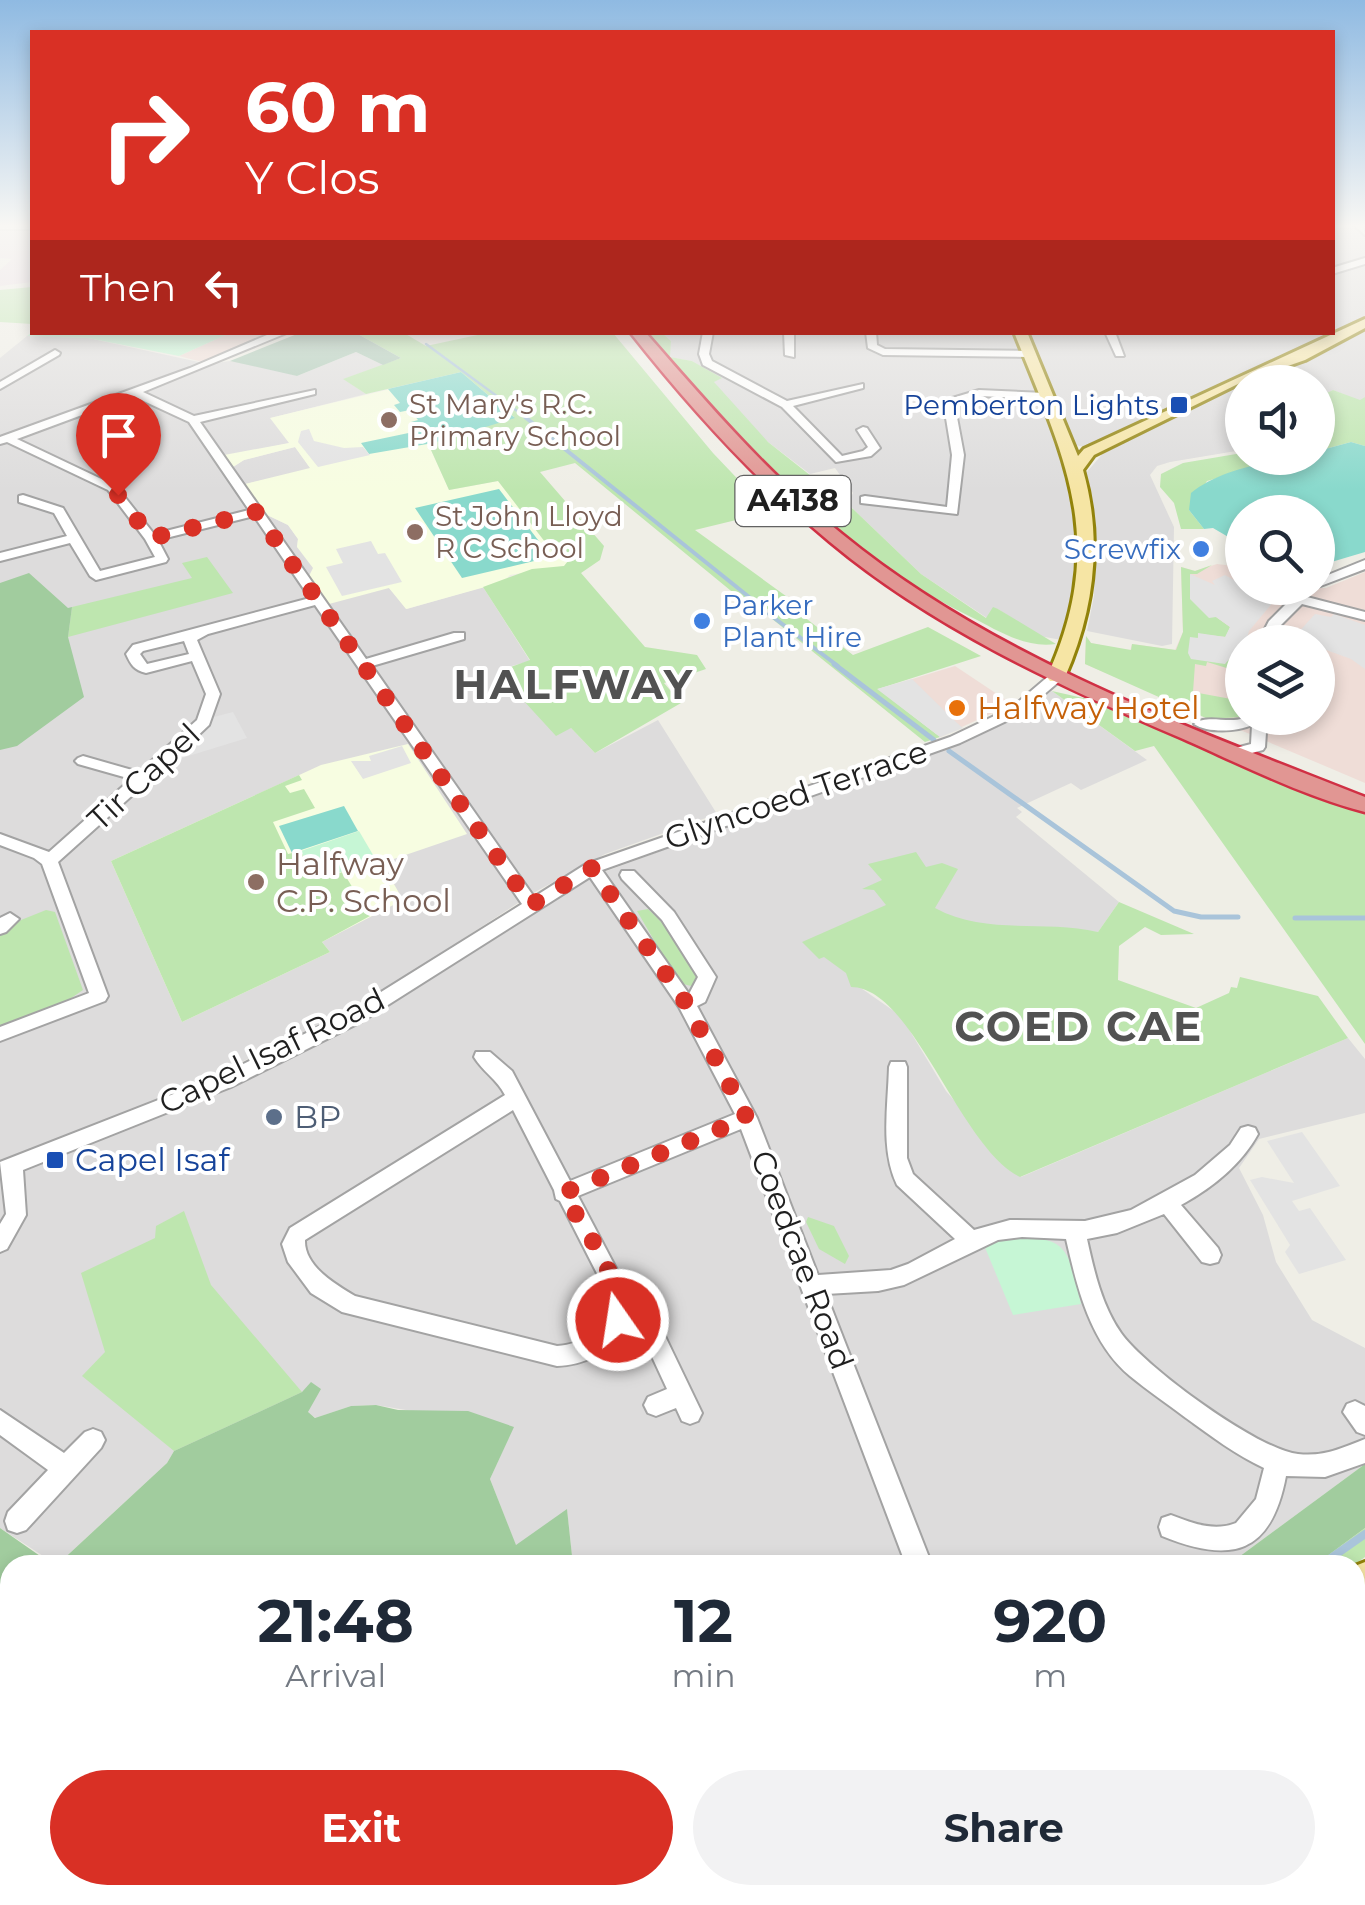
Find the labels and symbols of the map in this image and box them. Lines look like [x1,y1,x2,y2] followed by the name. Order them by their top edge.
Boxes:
[409,387,621,453] place label: St Mary's R.C. Primary School
[903,388,1159,422] place label: Pemberton Lights
[76,393,161,496] pin
[1168,394,1190,416] marker: Pemberton Lights
[378,409,400,431] marker: St Mary's R.C. Primary School
[736,476,850,526] road number: A4138
[435,499,623,565] place label: St John Lloyd R C School
[404,521,426,543] marker: St John Lloyd R C School
[1064,532,1181,566] place label: Screwfix
[1190,538,1212,560] marker: Screwfix
[722,588,862,654] place label: Parker Plant Hire
[691,610,713,632] marker: Parker Plant Hire
[453,658,695,710] district label: HALFWAY
[977,688,1200,727] place label: Halfway Hotel
[946,697,968,719] marker: Halfway Hotel
[79,715,208,838] street label: Tir Capel
[659,731,932,858] street label: Glyncoed Terrace
[276,844,451,920] place label: Halfway C.P. School
[245,871,267,893] marker: Halfway C.P. School
[152,979,391,1122] street label: Capel Isaf Road
[954,1000,1204,1052] district label: COED CAE
[294,1097,341,1136] place label: BP
[263,1106,285,1128] marker: BP
[75,1140,230,1179] place label: Capel Isaf
[743,1145,862,1375] street label: Coedcae Road
[44,1149,66,1171] marker: Capel Isaf
[566,1268,670,1372] position arrow

